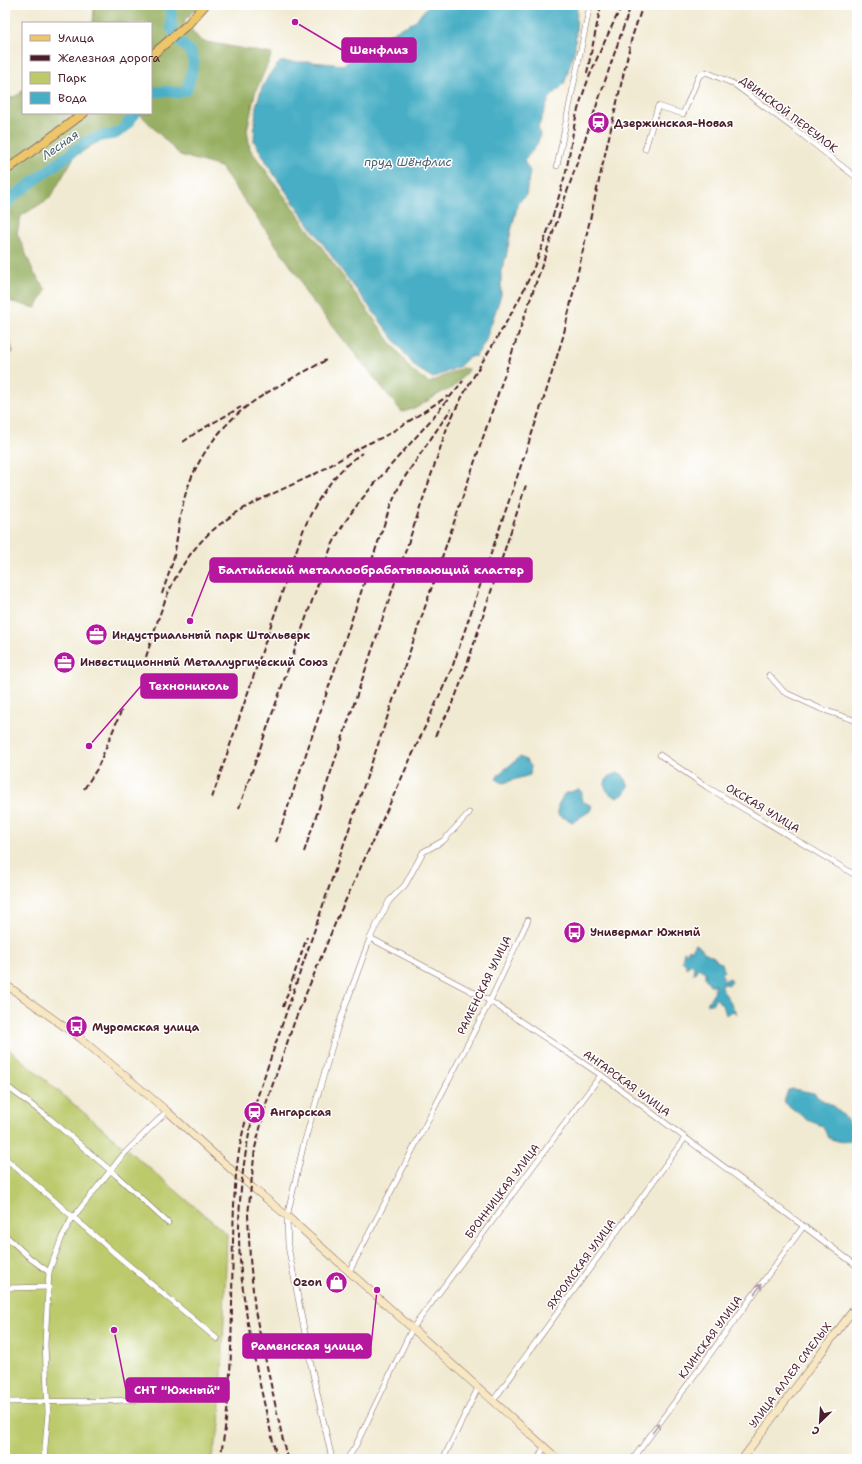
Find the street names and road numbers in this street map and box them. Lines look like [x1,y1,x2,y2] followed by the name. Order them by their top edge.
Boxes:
[737,72,841,156] street label: ДВИНСКОЙ ПЕРЕУЛОК
[723,780,803,836] street label: ОКСКАЯ УЛИЦА
[454,933,515,1037] street label: РАМЕНСКАЯ УЛИЦА
[580,1047,673,1120] street label: АНГАРСКАЯ УЛИЦА
[462,1141,543,1242] street label: БРОННИЦКАЯ УЛИЦА
[544,1216,619,1312] street label: ЯХРОМСКАЯ УЛИЦА
[675,1293,746,1382] street label: КЛИНСКАЯ УЛИЦА
[746,1320,834,1430] street label: УЛИЦА АЛЛЕЯ СМЕЛЫХ

